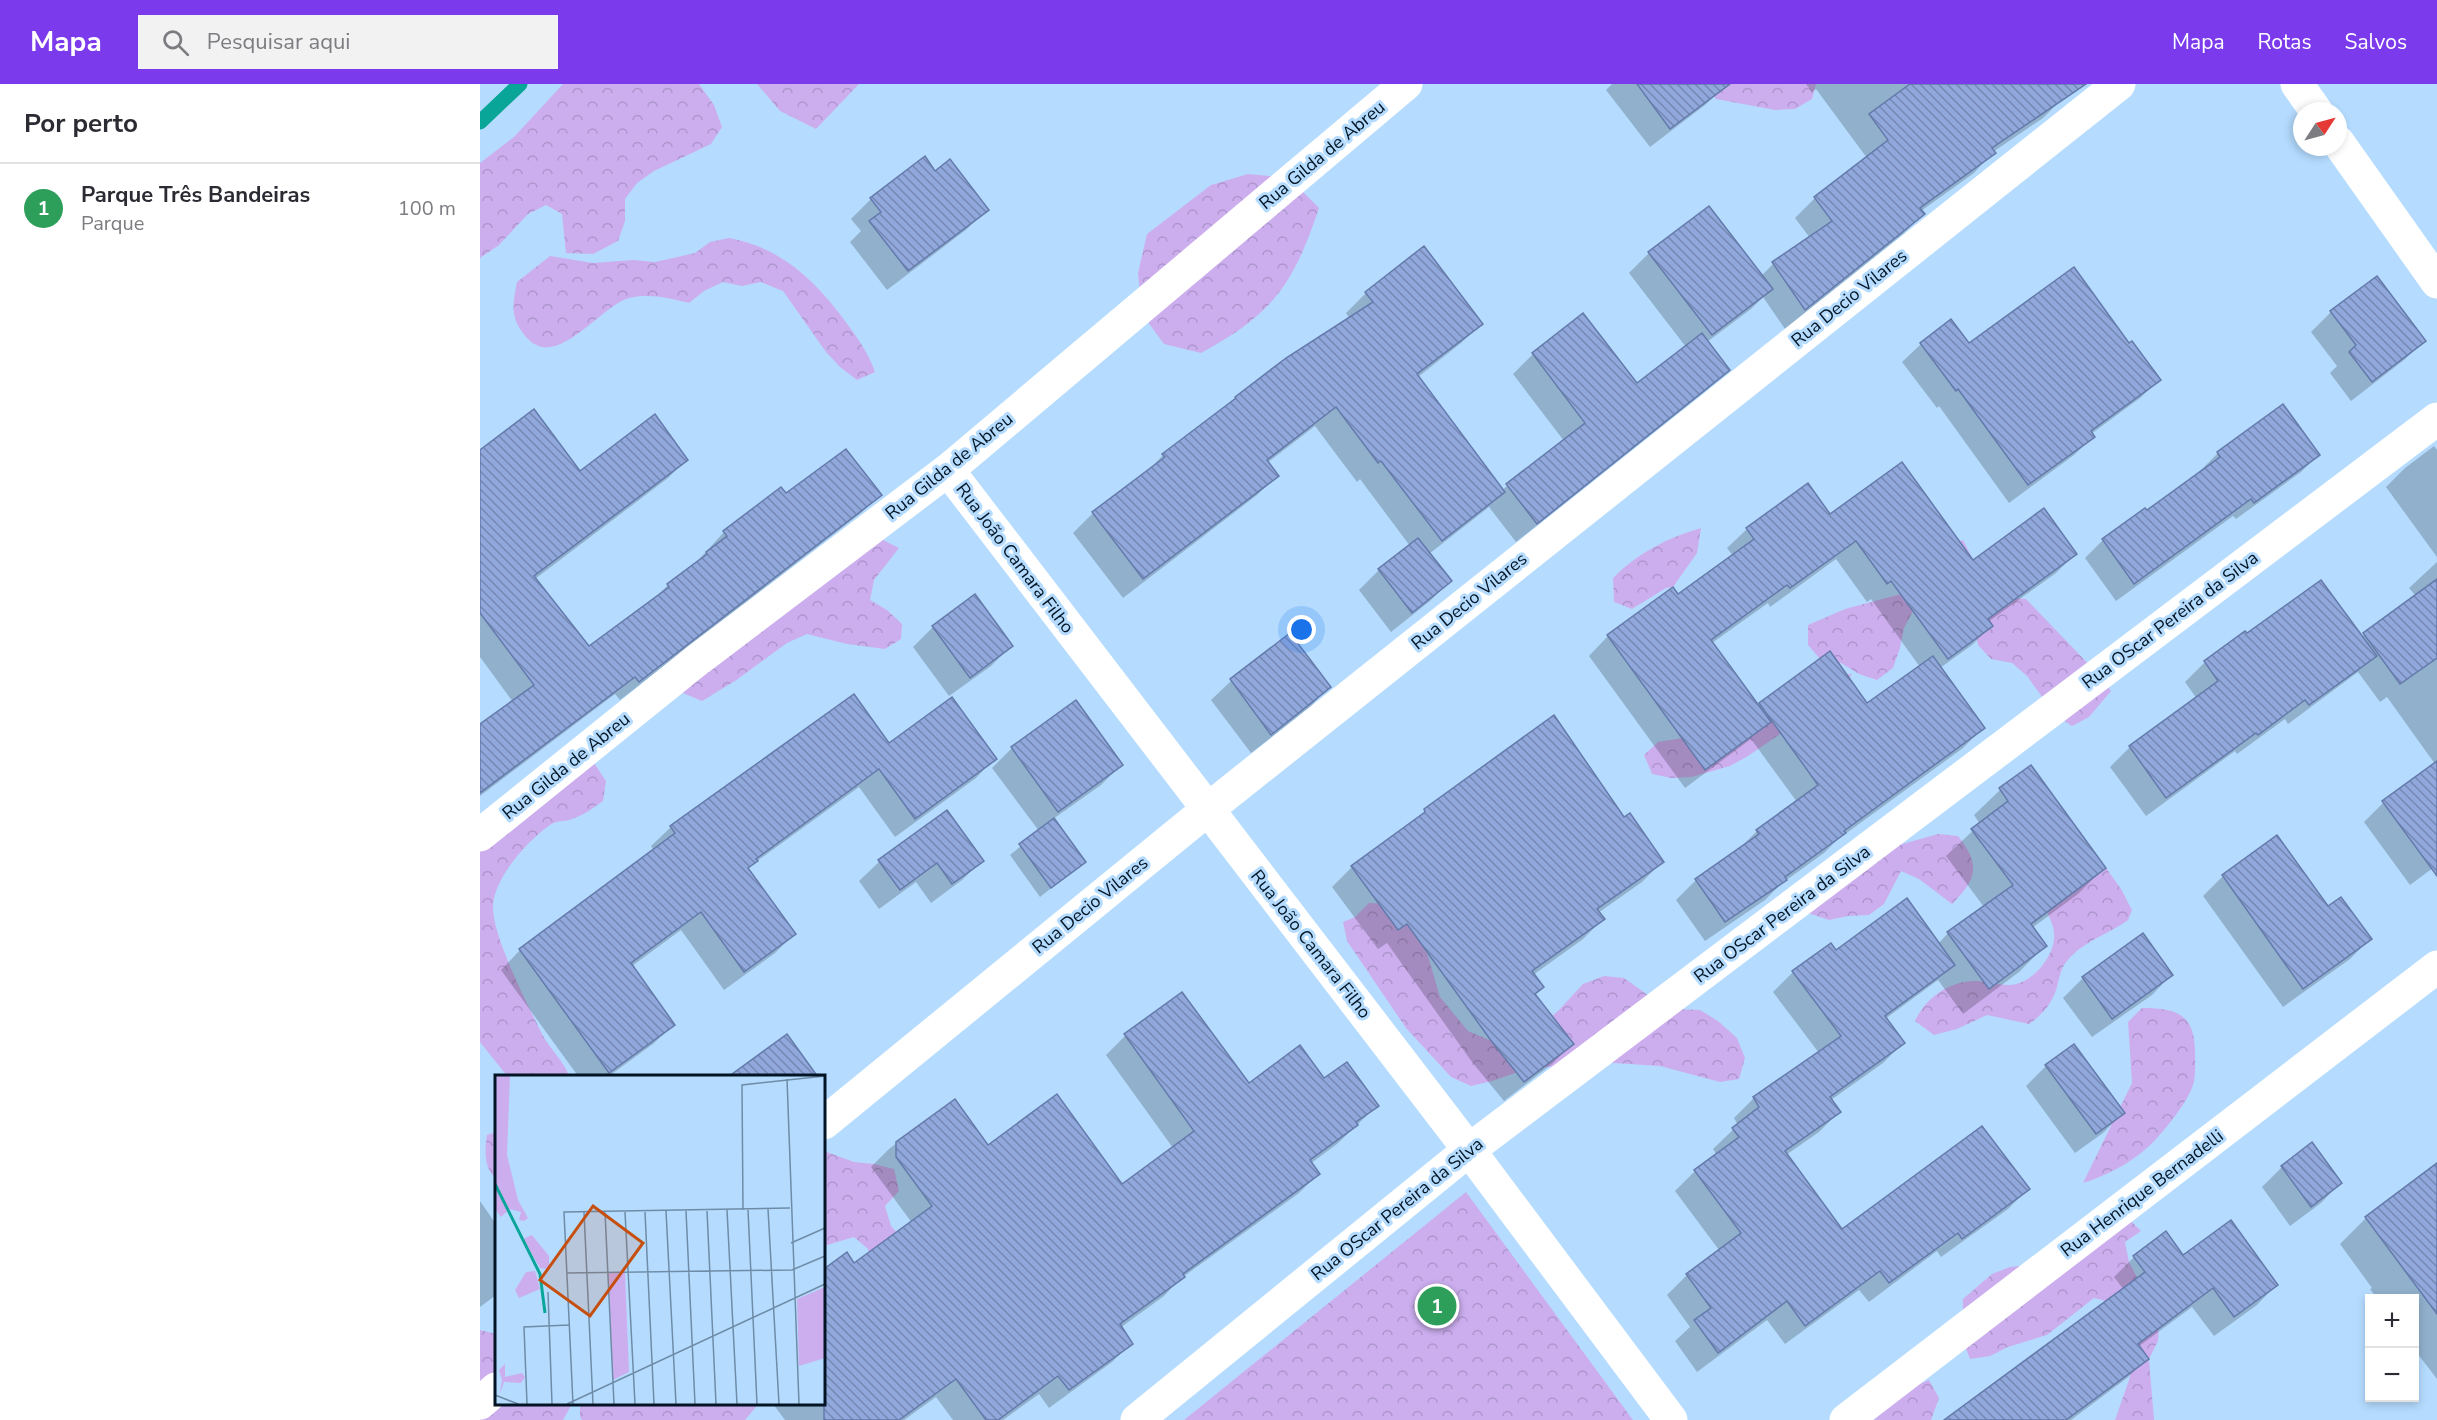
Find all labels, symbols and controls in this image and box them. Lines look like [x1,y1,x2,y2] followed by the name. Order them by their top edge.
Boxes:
[138,15,558,69] search box
[30,23,102,61] text: Mapa
[159,26,192,59] icon: search
[207,27,350,57] text: Pesquisar aqui
[2172,28,2225,56] text: Mapa
[2258,28,2312,56] text: Rotas
[2345,28,2407,56] text: Salvos
[1254,95,1390,215] street label: Rua Gilda de Abreu
[2293,102,2347,156] north arrow
[24,106,138,141] text: Por perto
[81,180,310,210] text: Parque Três Bandeiras
[38,195,50,222] text: 1
[398,195,456,222] text: 100 m
[81,210,144,237] text: Parque
[1786,244,1912,352] street label: Rua Decio Vilares
[880,407,1018,525] street label: Rua Gilda de Abreu
[950,478,1080,638] street label: Rua João Camara Filho
[2077,546,2263,694] street label: Rua OScar Pereira da Silva
[1406,547,1532,655] street label: Rua Decio Vilares
[1287,615,1316,644] your location
[497,707,635,825] street label: Rua Gilda de Abreu
[1689,840,1875,988] street label: Rua OScar Pereira da Silva
[1027,851,1153,959] street label: Rua Decio Vilares
[1245,865,1377,1023] street label: Rua João Camara Filho
[495,1075,825,1405] inset map
[2056,1124,2228,1262] street label: Rua Henrique Bernadelli
[1306,1132,1488,1286] street label: Rua OScar Pereira da Silva
[1418,1284,1456,1328] pin: 1
[2365,1294,2419,1402] map controls
[2365,1294,2419,1348] button: +
[2365,1348,2419,1402] button: −

